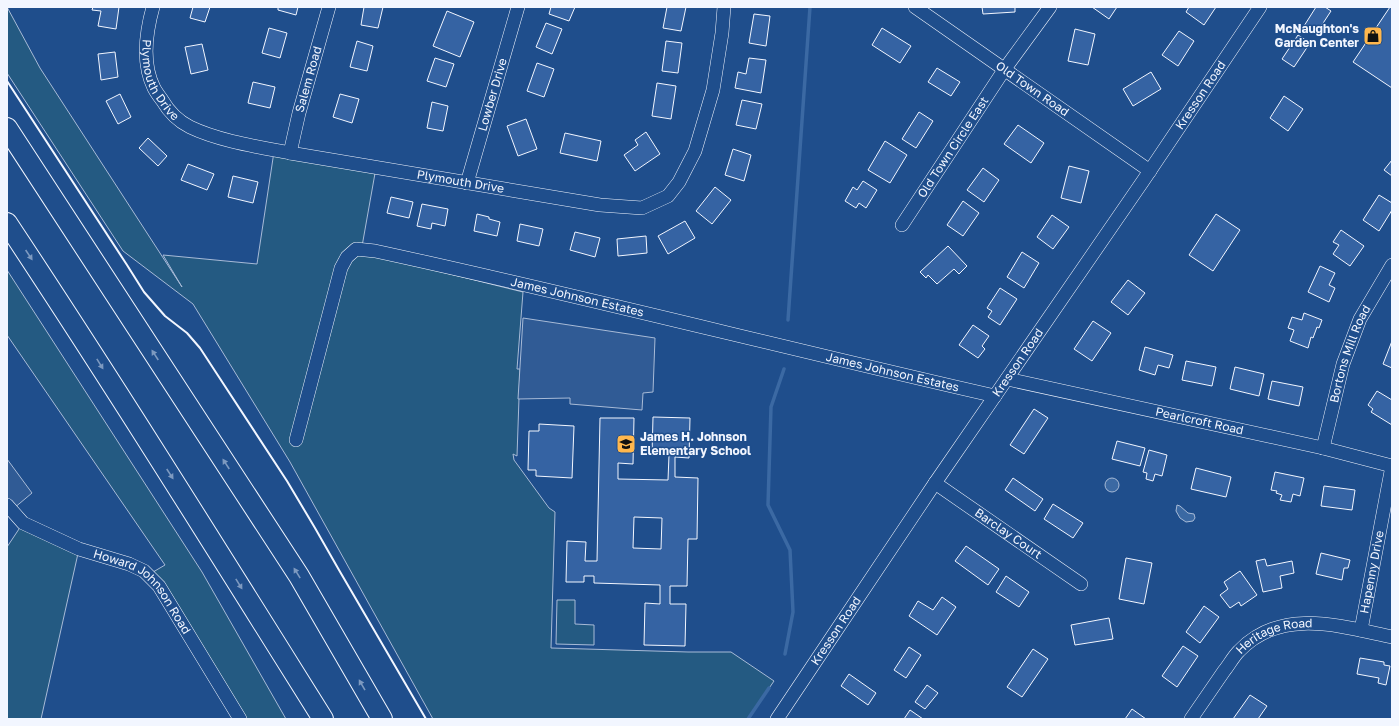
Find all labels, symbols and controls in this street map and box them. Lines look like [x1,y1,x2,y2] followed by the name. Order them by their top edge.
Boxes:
[1275,21,1359,50] place label: McNaughton's Garden Center
[1362,25,1384,47] shop icon: McNaughton's Garden Center
[139,39,183,124] street label: Plymouth Drive
[292,44,325,114] street label: Salem Road
[474,56,510,133] street label: Lowber Drive
[993,58,1072,119] street label: Old Town Road
[1172,58,1229,132] street label: Kresson Road
[914,93,992,200] street label: Old Town Circle East
[416,166,505,196] street label: Plymouth Drive
[25,249,32,261] one-way arrow
[509,274,646,320] street label: James Johnson Estates
[1326,302,1374,404] street label: Bortons Mill Road
[989,325,1046,400] street label: Kresson Road
[825,349,961,395] street label: James Johnson Estates
[151,350,159,360] one-way arrow
[96,358,103,370] one-way arrow
[1154,404,1245,437] street label: Pearlcroft Road
[640,429,751,458] place label: James H. Johnson Elementary School
[615,433,637,455] school or university icon: James H. Johnson Elementary School
[222,459,230,469] one-way arrow
[166,468,173,480] one-way arrow
[972,505,1045,562] street label: Barclay Court
[1356,529,1387,615] street label: Hapenny Drive
[92,546,194,637] street label: Howard Johnson Road
[293,567,301,578] one-way arrow
[235,578,242,590] one-way arrow
[807,593,864,668] street label: Kresson Road
[1232,615,1312,657] street label: Heritage Road
[359,679,366,691] one-way arrow

